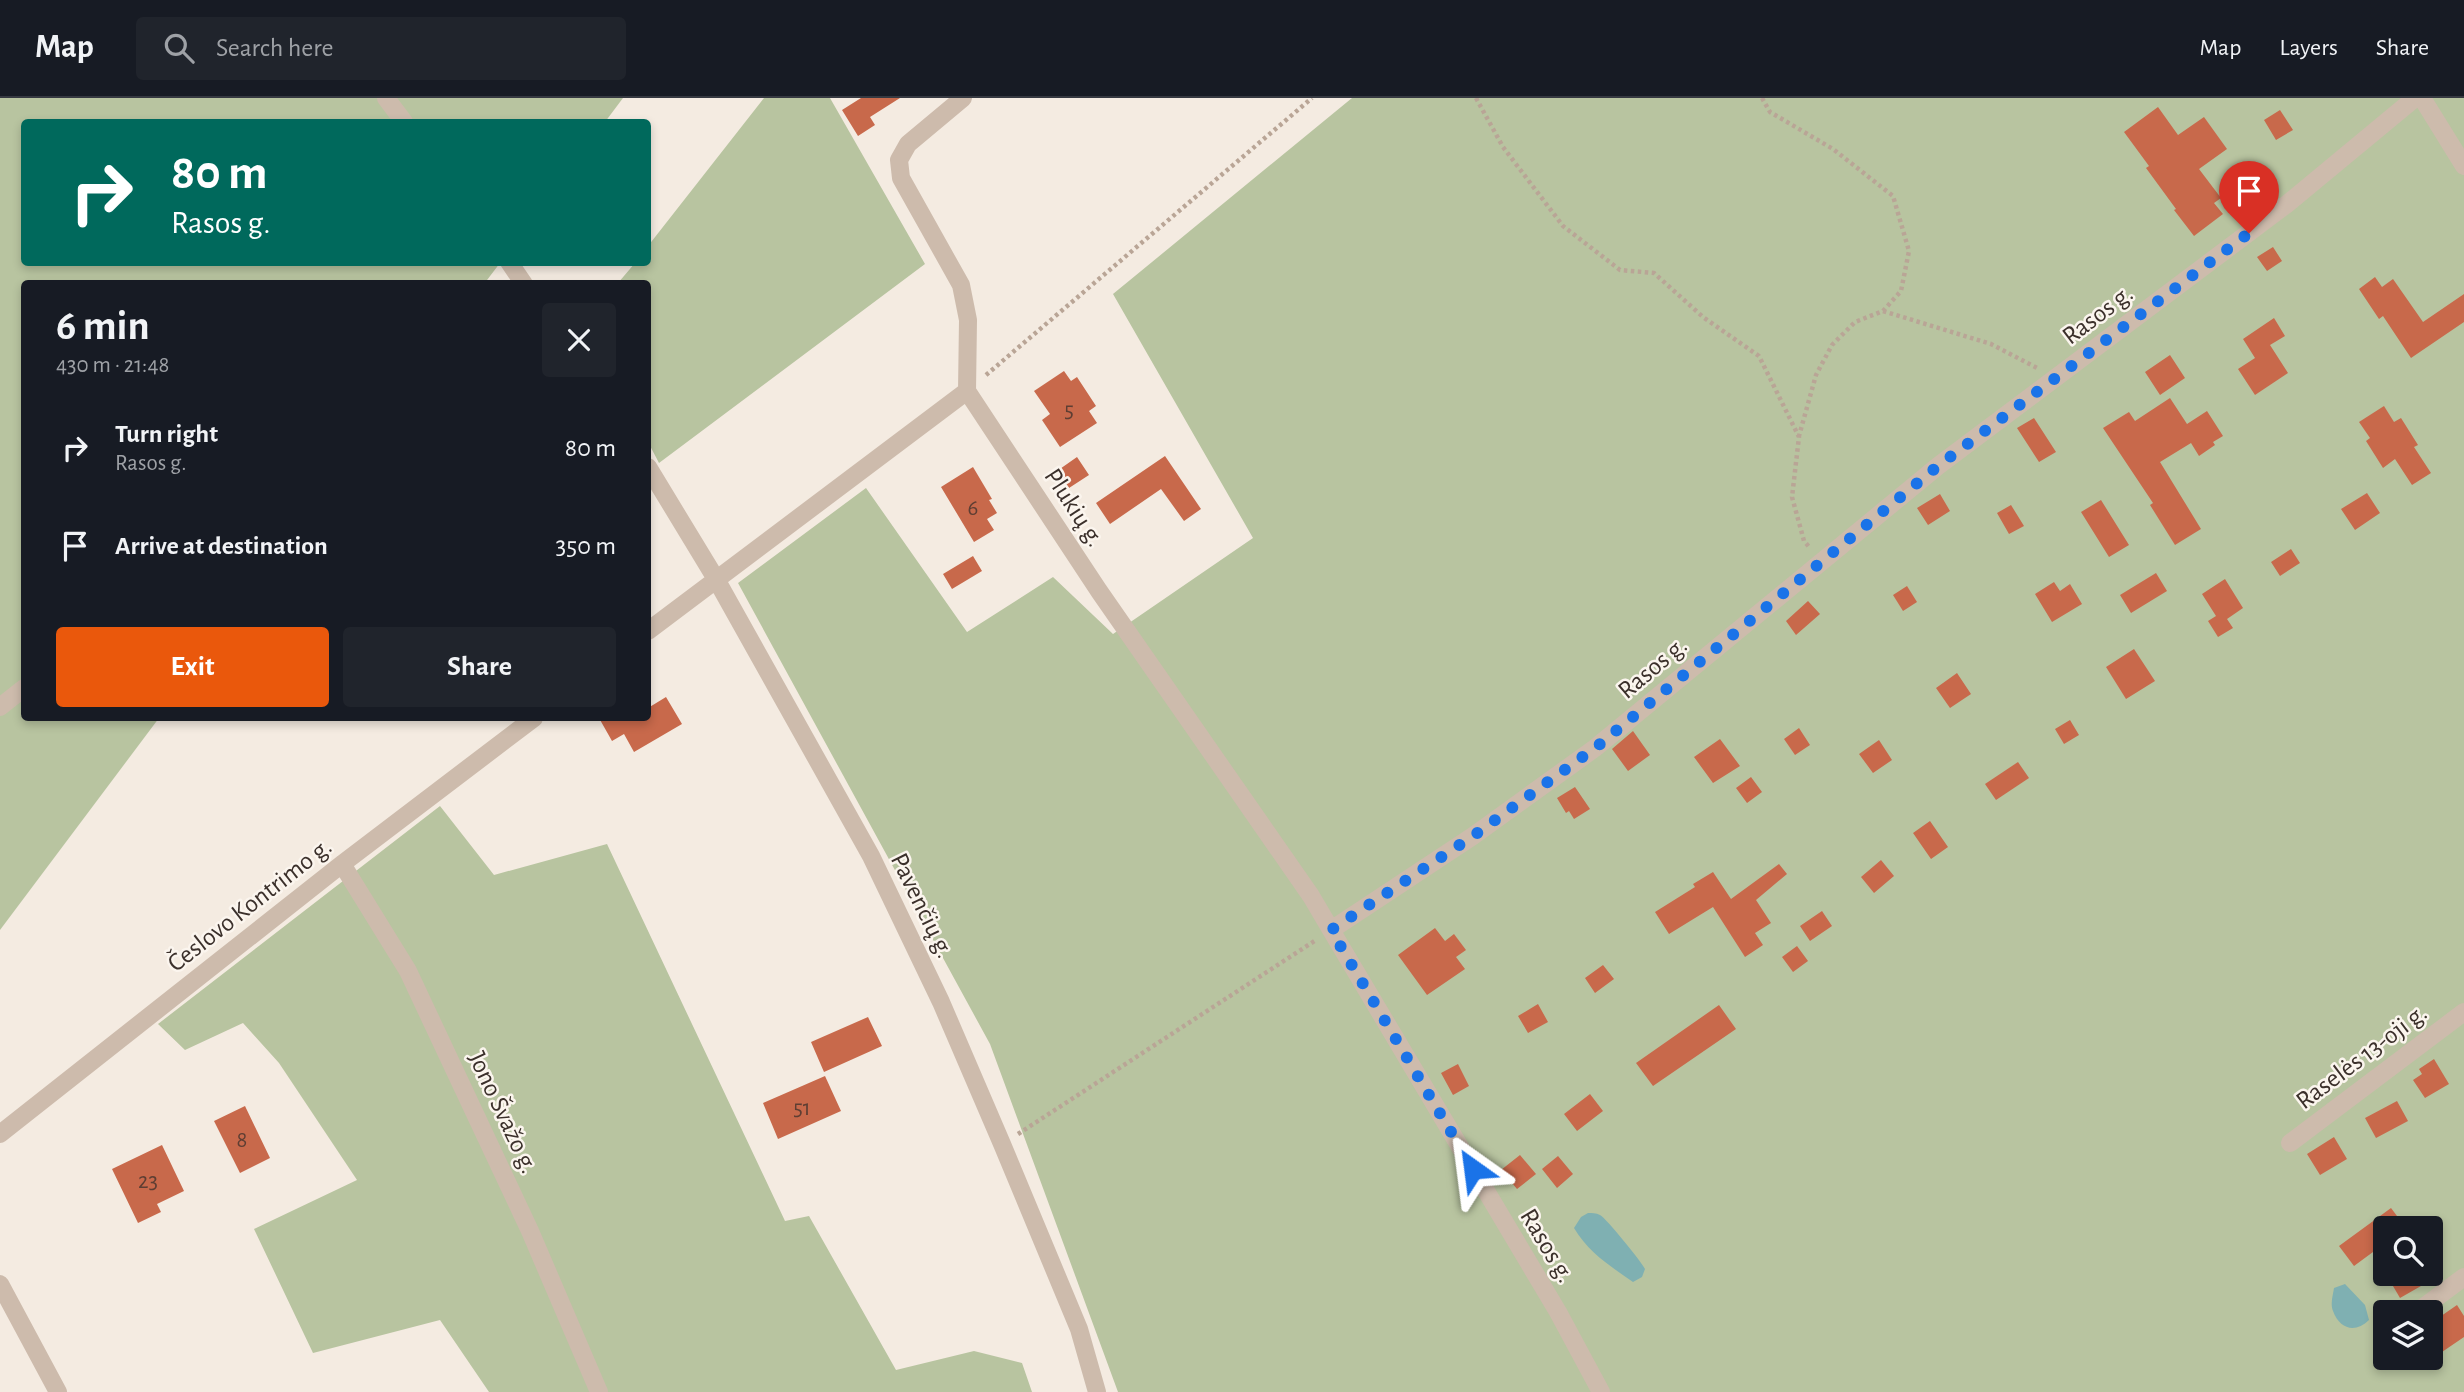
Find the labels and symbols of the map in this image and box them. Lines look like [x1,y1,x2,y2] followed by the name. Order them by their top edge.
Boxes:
[2219,161,2279,233] pin
[2057,280,2138,350] street label: Rasos g.
[1064,399,1074,422] house number: 5
[1039,464,1109,551] street label: Plukių g.
[968,497,978,520] house number: 6
[1613,632,1692,704] street label: Rasos g.
[162,832,336,977] street label: Česlovo Kontrimo g.
[886,849,959,962] street label: Pavenčių g.
[2291,999,2432,1114] street label: Raselės 13-oji g.
[464,1047,543,1177] street label: Jono Švažo g.
[793,1097,811,1120] house number: 51
[237,1129,247,1152] house number: 8
[1436,1132,1510,1206] position arrow
[138,1170,158,1193] house number: 23
[1515,1204,1579,1287] street label: Rasos g.

